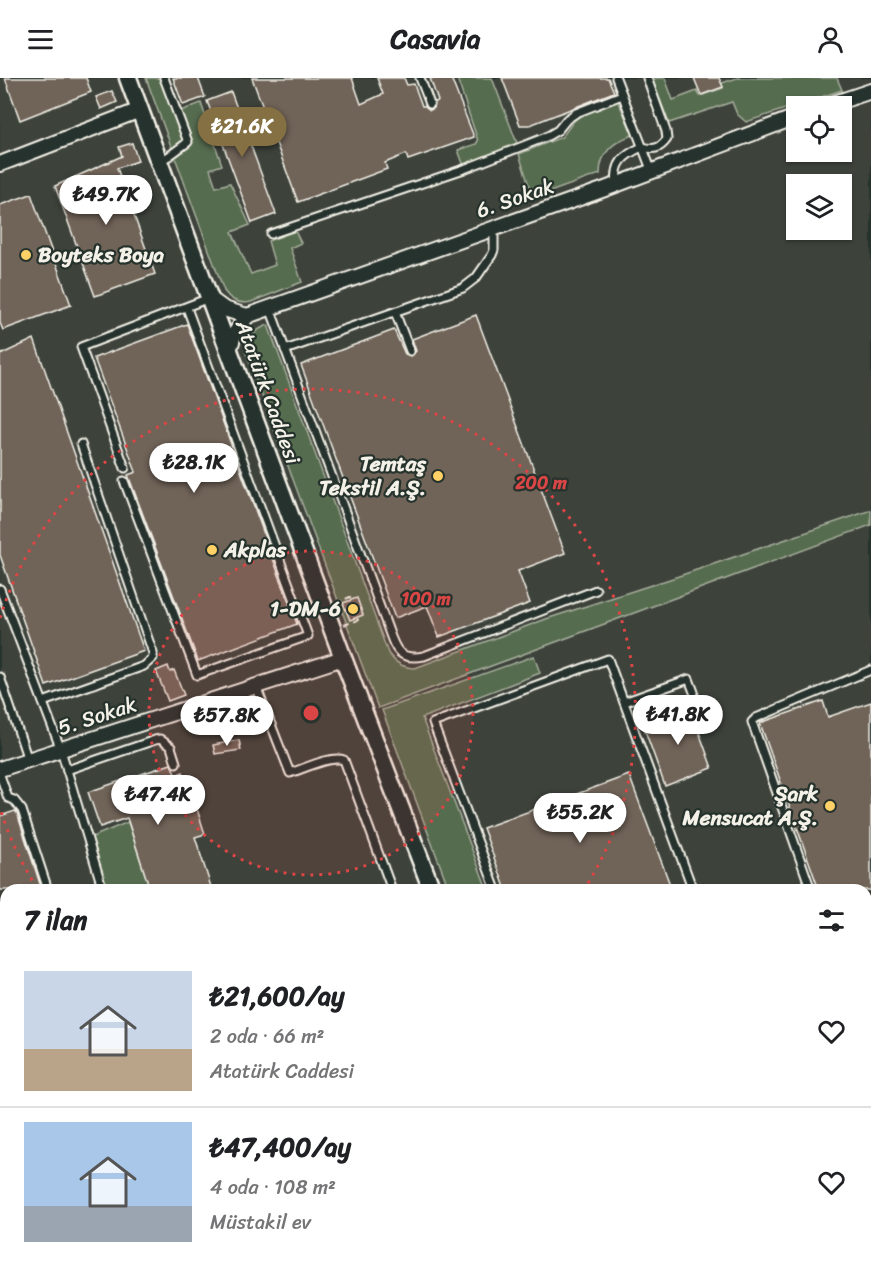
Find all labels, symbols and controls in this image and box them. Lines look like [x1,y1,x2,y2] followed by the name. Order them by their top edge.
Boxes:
[391,15,480,63] text: Casavia
[24,23,57,56] icon: menu
[814,23,847,56] icon: person
[786,96,852,240] map controls
[786,96,852,162] button: locate
[193,107,291,158] pin: ₺21.6K
[212,109,272,144] text: ₺21.6K
[471,167,559,229] street label: 6. Sokak
[786,174,852,240] button: layers
[57,175,155,226] pin: ₺49.7K
[73,177,139,212] text: ₺49.7K
[38,236,165,274] place label: Boyteks Boya
[19,248,33,262] marker: Boyteks Boya
[224,314,312,471] street label: Atatürk Caddesi
[145,443,243,494] pin: ₺28.1K
[163,445,225,480] text: ₺28.1K
[319,445,427,507] place label: Temtaş Tekstil A.Ş.
[514,467,567,499] text: 200 m
[431,469,445,483] marker: Temtaş Tekstil A.Ş.
[223,531,288,569] place label: Akplas
[205,543,219,557] marker: Akplas
[402,583,451,615] text: 100 m
[270,590,341,628] place label: 1-DM-6
[346,602,360,616] marker: 1-DM-6
[52,685,142,747] street label: 5. Sokak
[629,695,727,746] pin: ₺41.8K
[178,696,276,747] pin: ₺57.8K
[647,697,709,732] text: ₺41.8K
[195,698,259,733] text: ₺57.8K
[301,703,321,723] centre of rings
[109,775,207,826] pin: ₺47.4K
[682,775,819,837] place label: Şark Mensucat A.Ş.
[125,777,191,812] text: ₺47.4K
[531,793,629,844] pin: ₺55.2K
[547,795,613,830] text: ₺55.2K
[823,799,837,813] marker: Şark Mensucat A.Ş.
[24,897,87,943] text: 7 ilan
[815,904,848,937] icon: filters
[210,973,345,1019] text: ₺21,600/ay
[72,995,144,1067] icon: home
[815,1015,848,1048] icon: heart
[210,1019,324,1054] text: 2 oda · 66 m²
[210,1054,354,1089] text: Atatürk Caddesi
[210,1124,351,1170] text: ₺47,400/ay
[72,1146,144,1218] icon: home
[815,1166,848,1199] icon: heart
[210,1170,336,1205] text: 4 oda · 108 m²
[210,1205,311,1240] text: Müstakil ev

